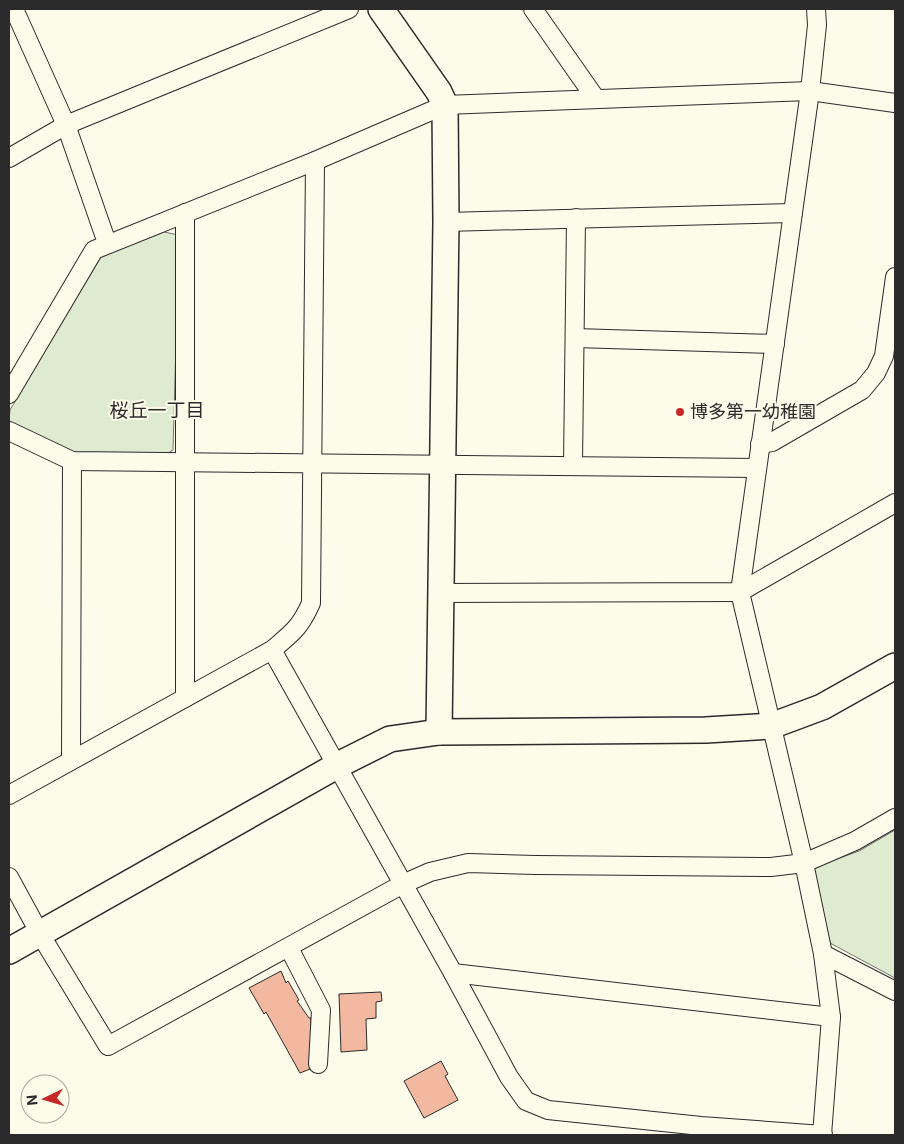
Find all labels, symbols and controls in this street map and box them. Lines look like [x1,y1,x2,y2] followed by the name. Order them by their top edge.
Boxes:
[109,399,205,422] district label: 桜丘一丁目
[690,401,816,422] place label: 博多第一幼稚園
[674,406,686,418] marker: 博多第一幼稚園
[20,1074,70,1124] north arrow
[23,1094,40,1106] text: N

